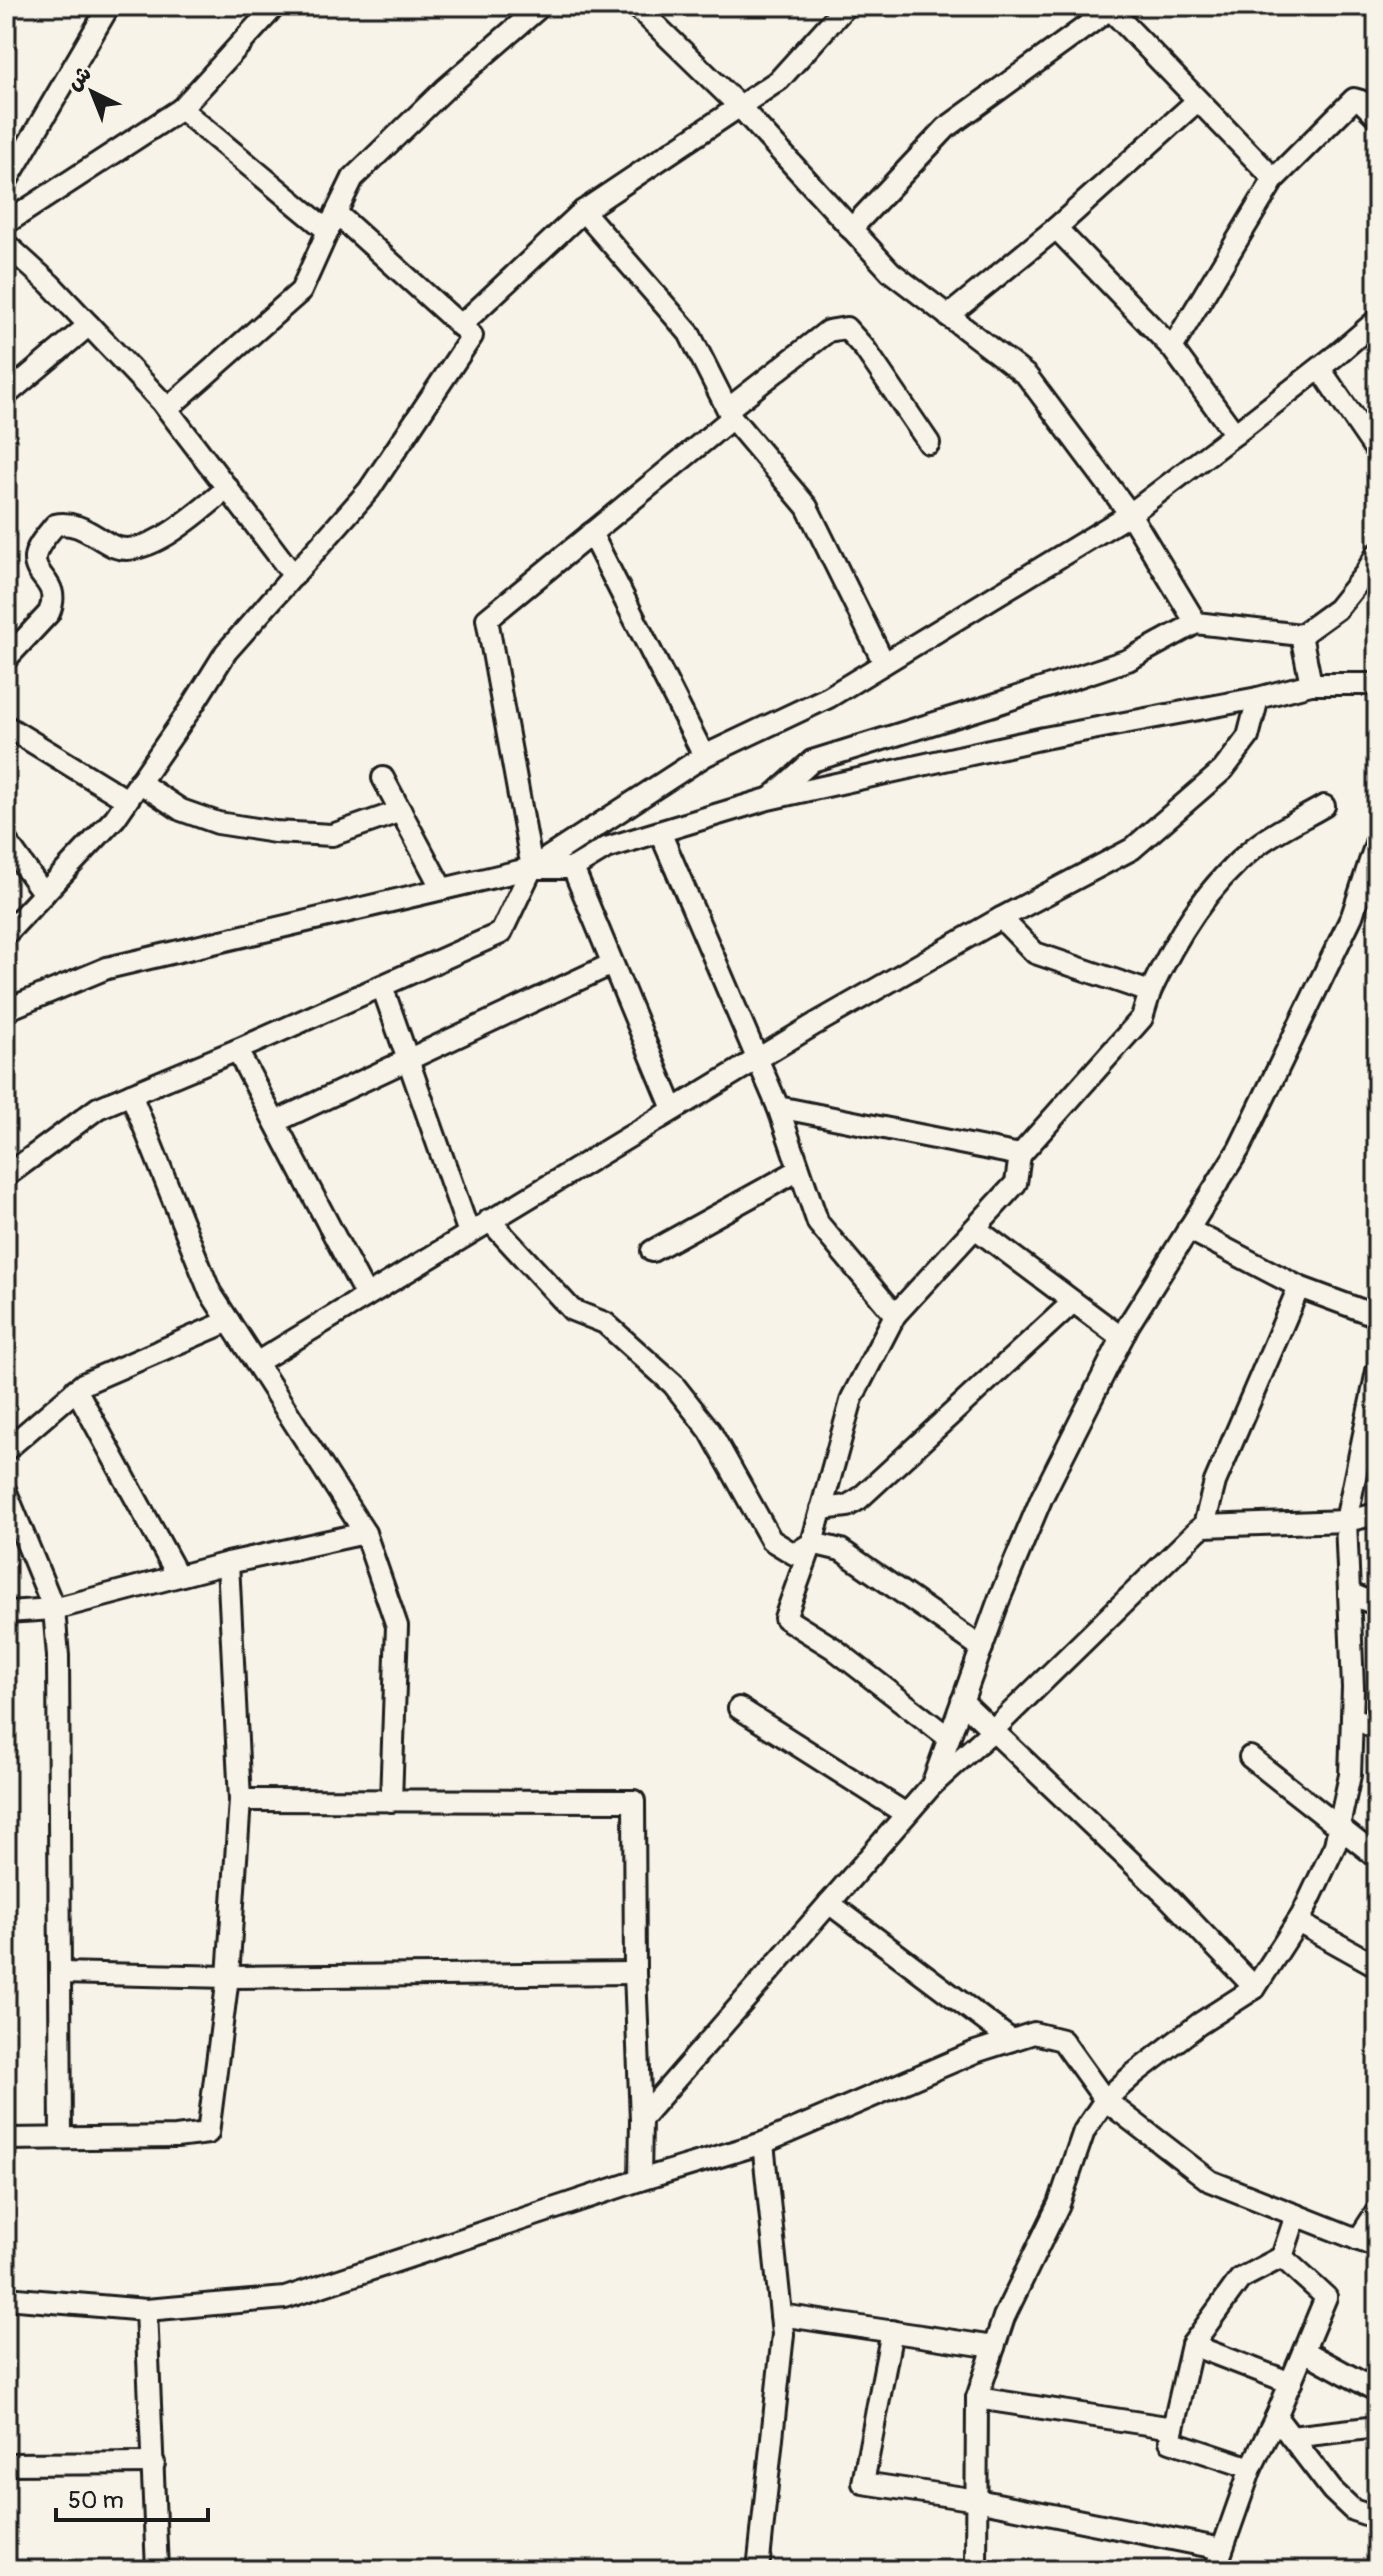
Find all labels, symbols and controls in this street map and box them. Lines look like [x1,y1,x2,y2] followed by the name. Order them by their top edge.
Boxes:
[52,52,132,132] north arrow
[61,60,97,97] text: ش
[56,2472,208,2522] scale bar
[68,2486,124,2515] text: 50 m

